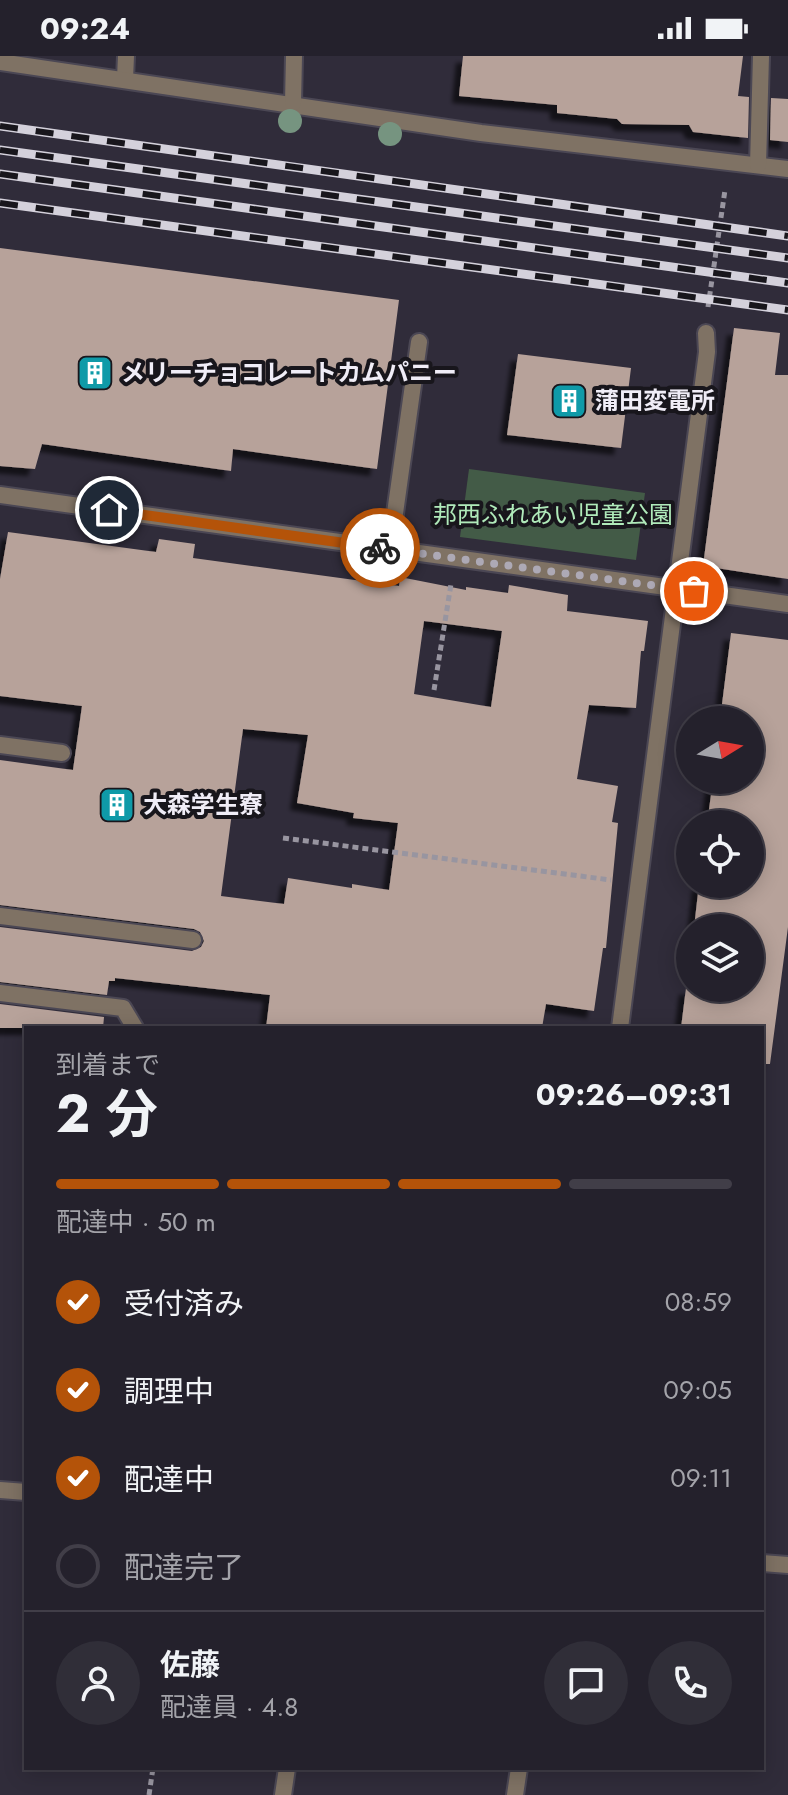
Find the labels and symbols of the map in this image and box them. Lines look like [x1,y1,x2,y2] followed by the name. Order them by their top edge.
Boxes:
[76,354,114,392] building icon: メリーチョコレートカムパニー
[121,355,457,390] place label: メリーチョコレートカムパニー
[550,382,588,420] building icon: 蒲田変電所
[595,383,715,418] place label: 蒲田変電所
[75,476,143,544] pin
[433,497,673,532] park label: 邦西ふれあい児童公園
[340,508,420,588] courier
[660,557,728,625] pin
[676,706,764,794] north arrow
[98,786,136,824] building icon: 大森学生寮
[143,787,263,822] place label: 大森学生寮

